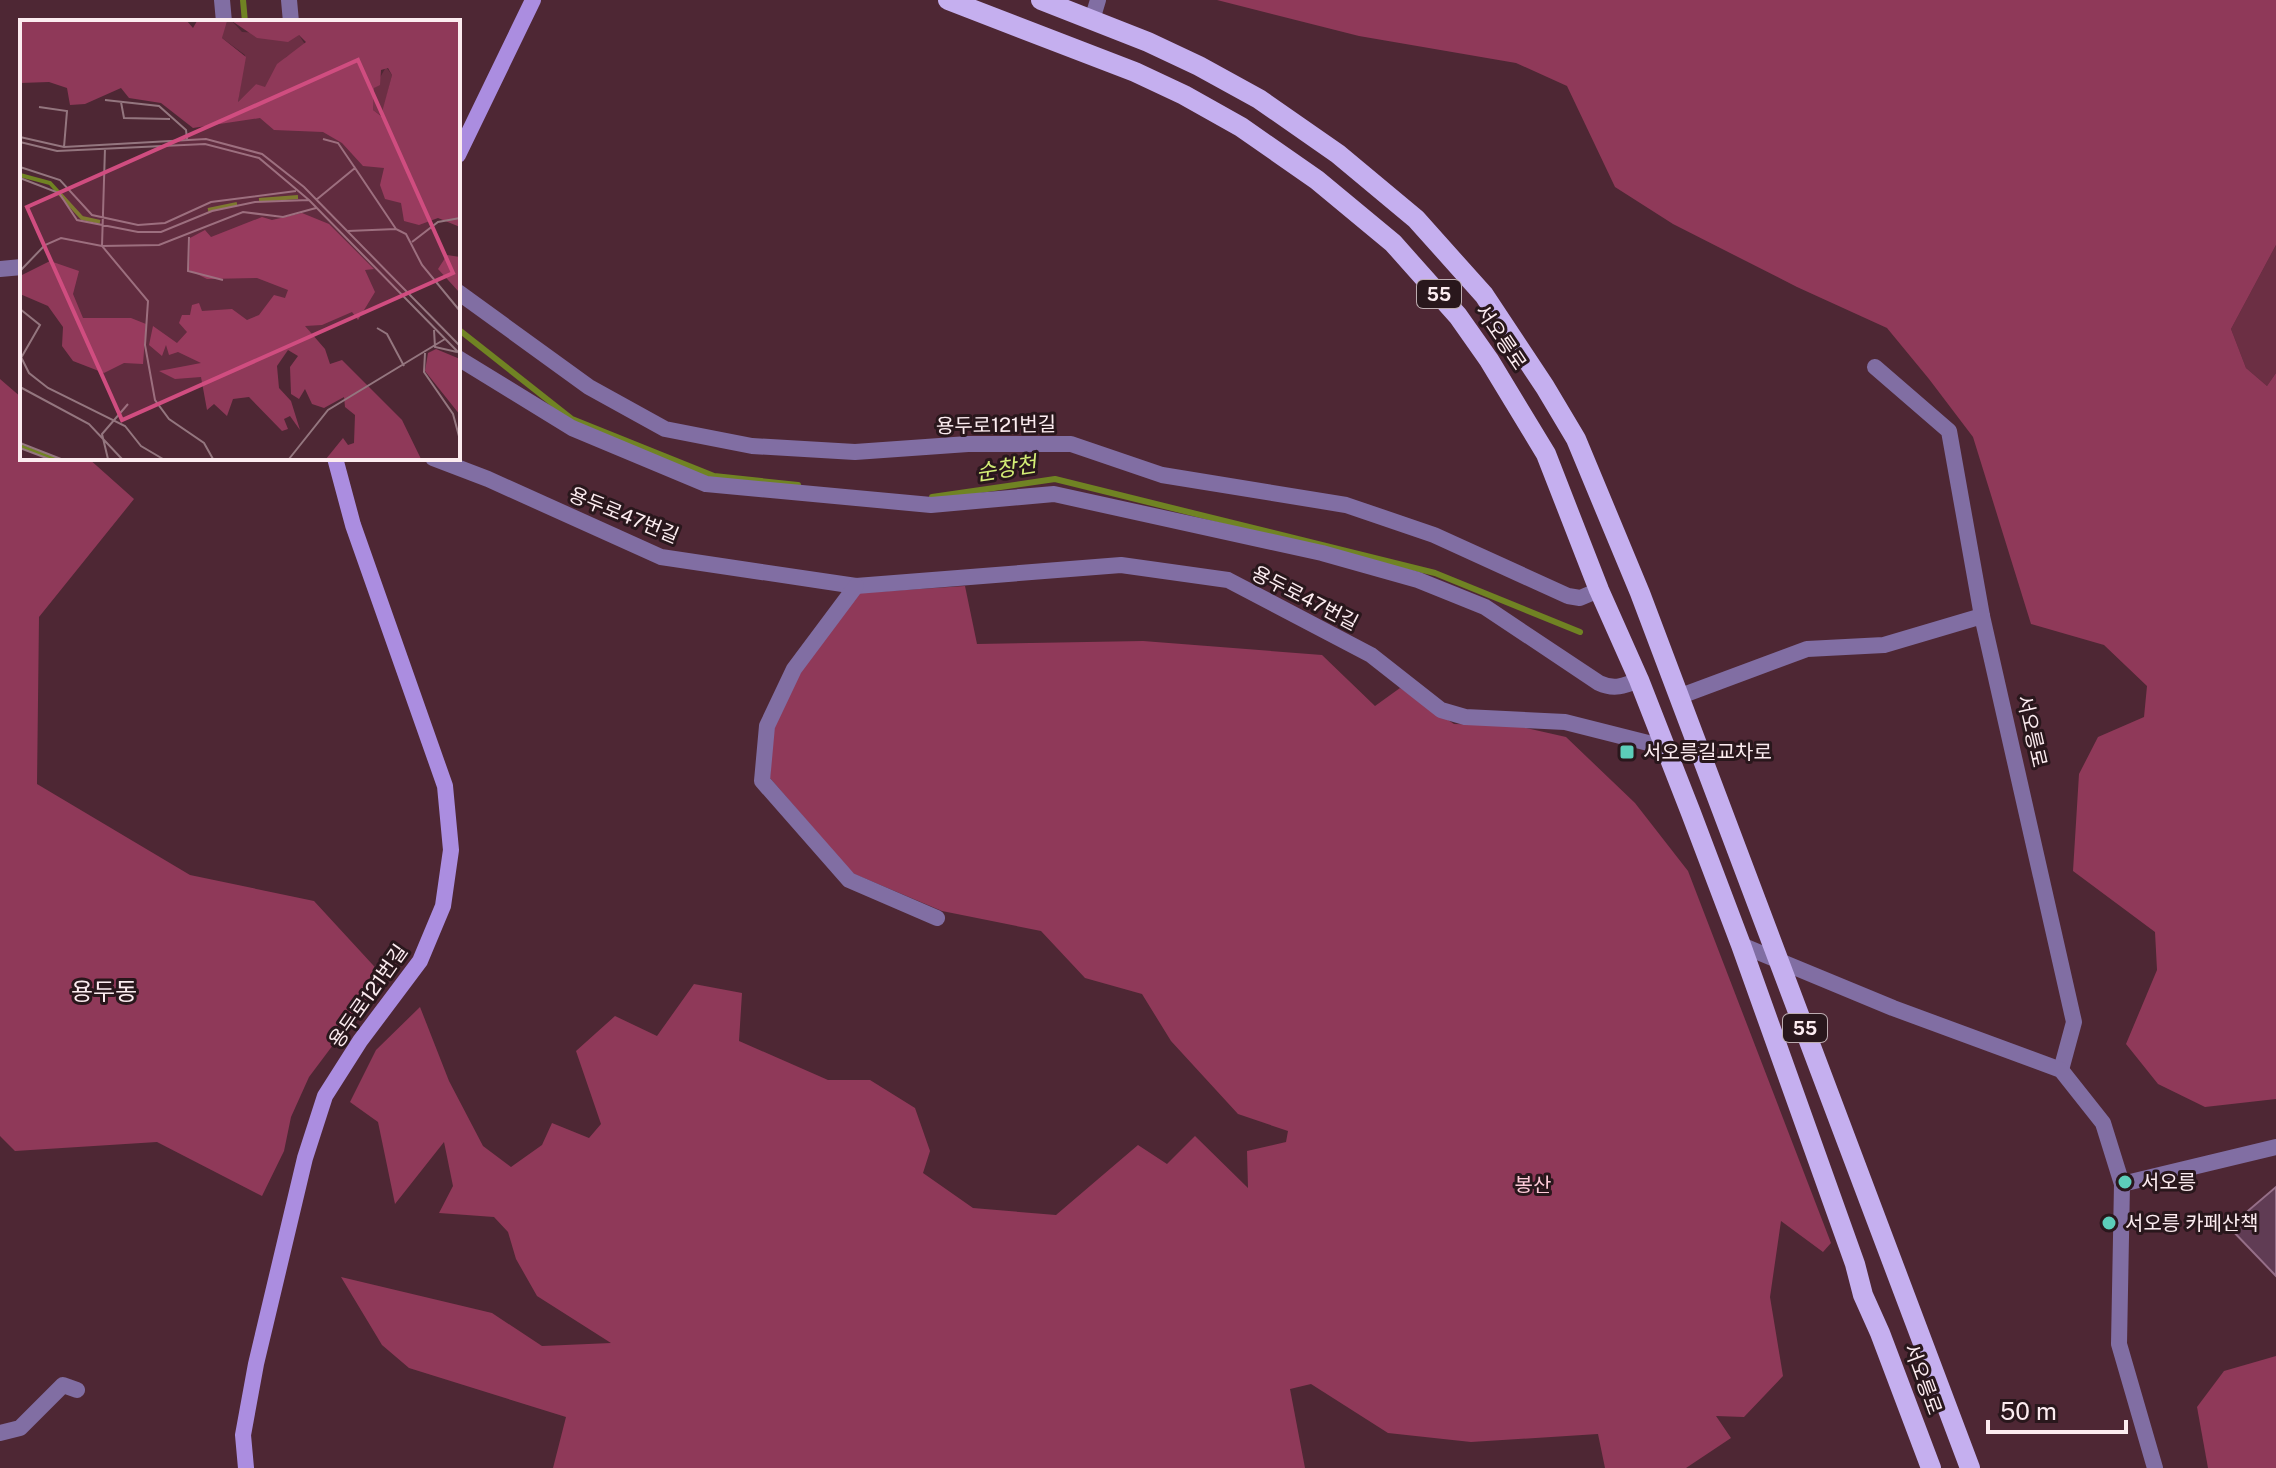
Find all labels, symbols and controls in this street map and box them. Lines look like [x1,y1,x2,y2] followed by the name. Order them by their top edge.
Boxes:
[20,20,460,460] inset map
[1417,280,1461,308] road number: 55
[1470,300,1532,374] street label: 서오릉로
[936,412,1056,438] street label: 용두로121번길
[974,450,1041,486] water label: 순창천
[565,482,683,548] street label: 용두로47번길
[1248,561,1362,635] street label: 용두로47번길
[2012,692,2052,770] street label: 서오릉로
[1643,740,1772,764] place label: 서오릉길교차로
[1618,743,1636,761] marker: 서오릉길교차로
[324,940,412,1052] street label: 용두로121번길
[71,977,137,1005] district label: 용두동
[1783,1014,1827,1042] road number: 55
[2141,1170,2196,1194] place label: 서오릉
[1515,1173,1551,1197] park label: 봉산
[2116,1173,2134,1191] marker: 서오릉
[2125,1211,2259,1235] place label: 서오릉 카페산책
[2100,1214,2118,1232] marker: 서오릉 카페산책
[1899,1340,1947,1418] street label: 서오릉로
[1988,1384,2126,1434] scale bar
[2000,1397,2057,1425] text: 50 m

